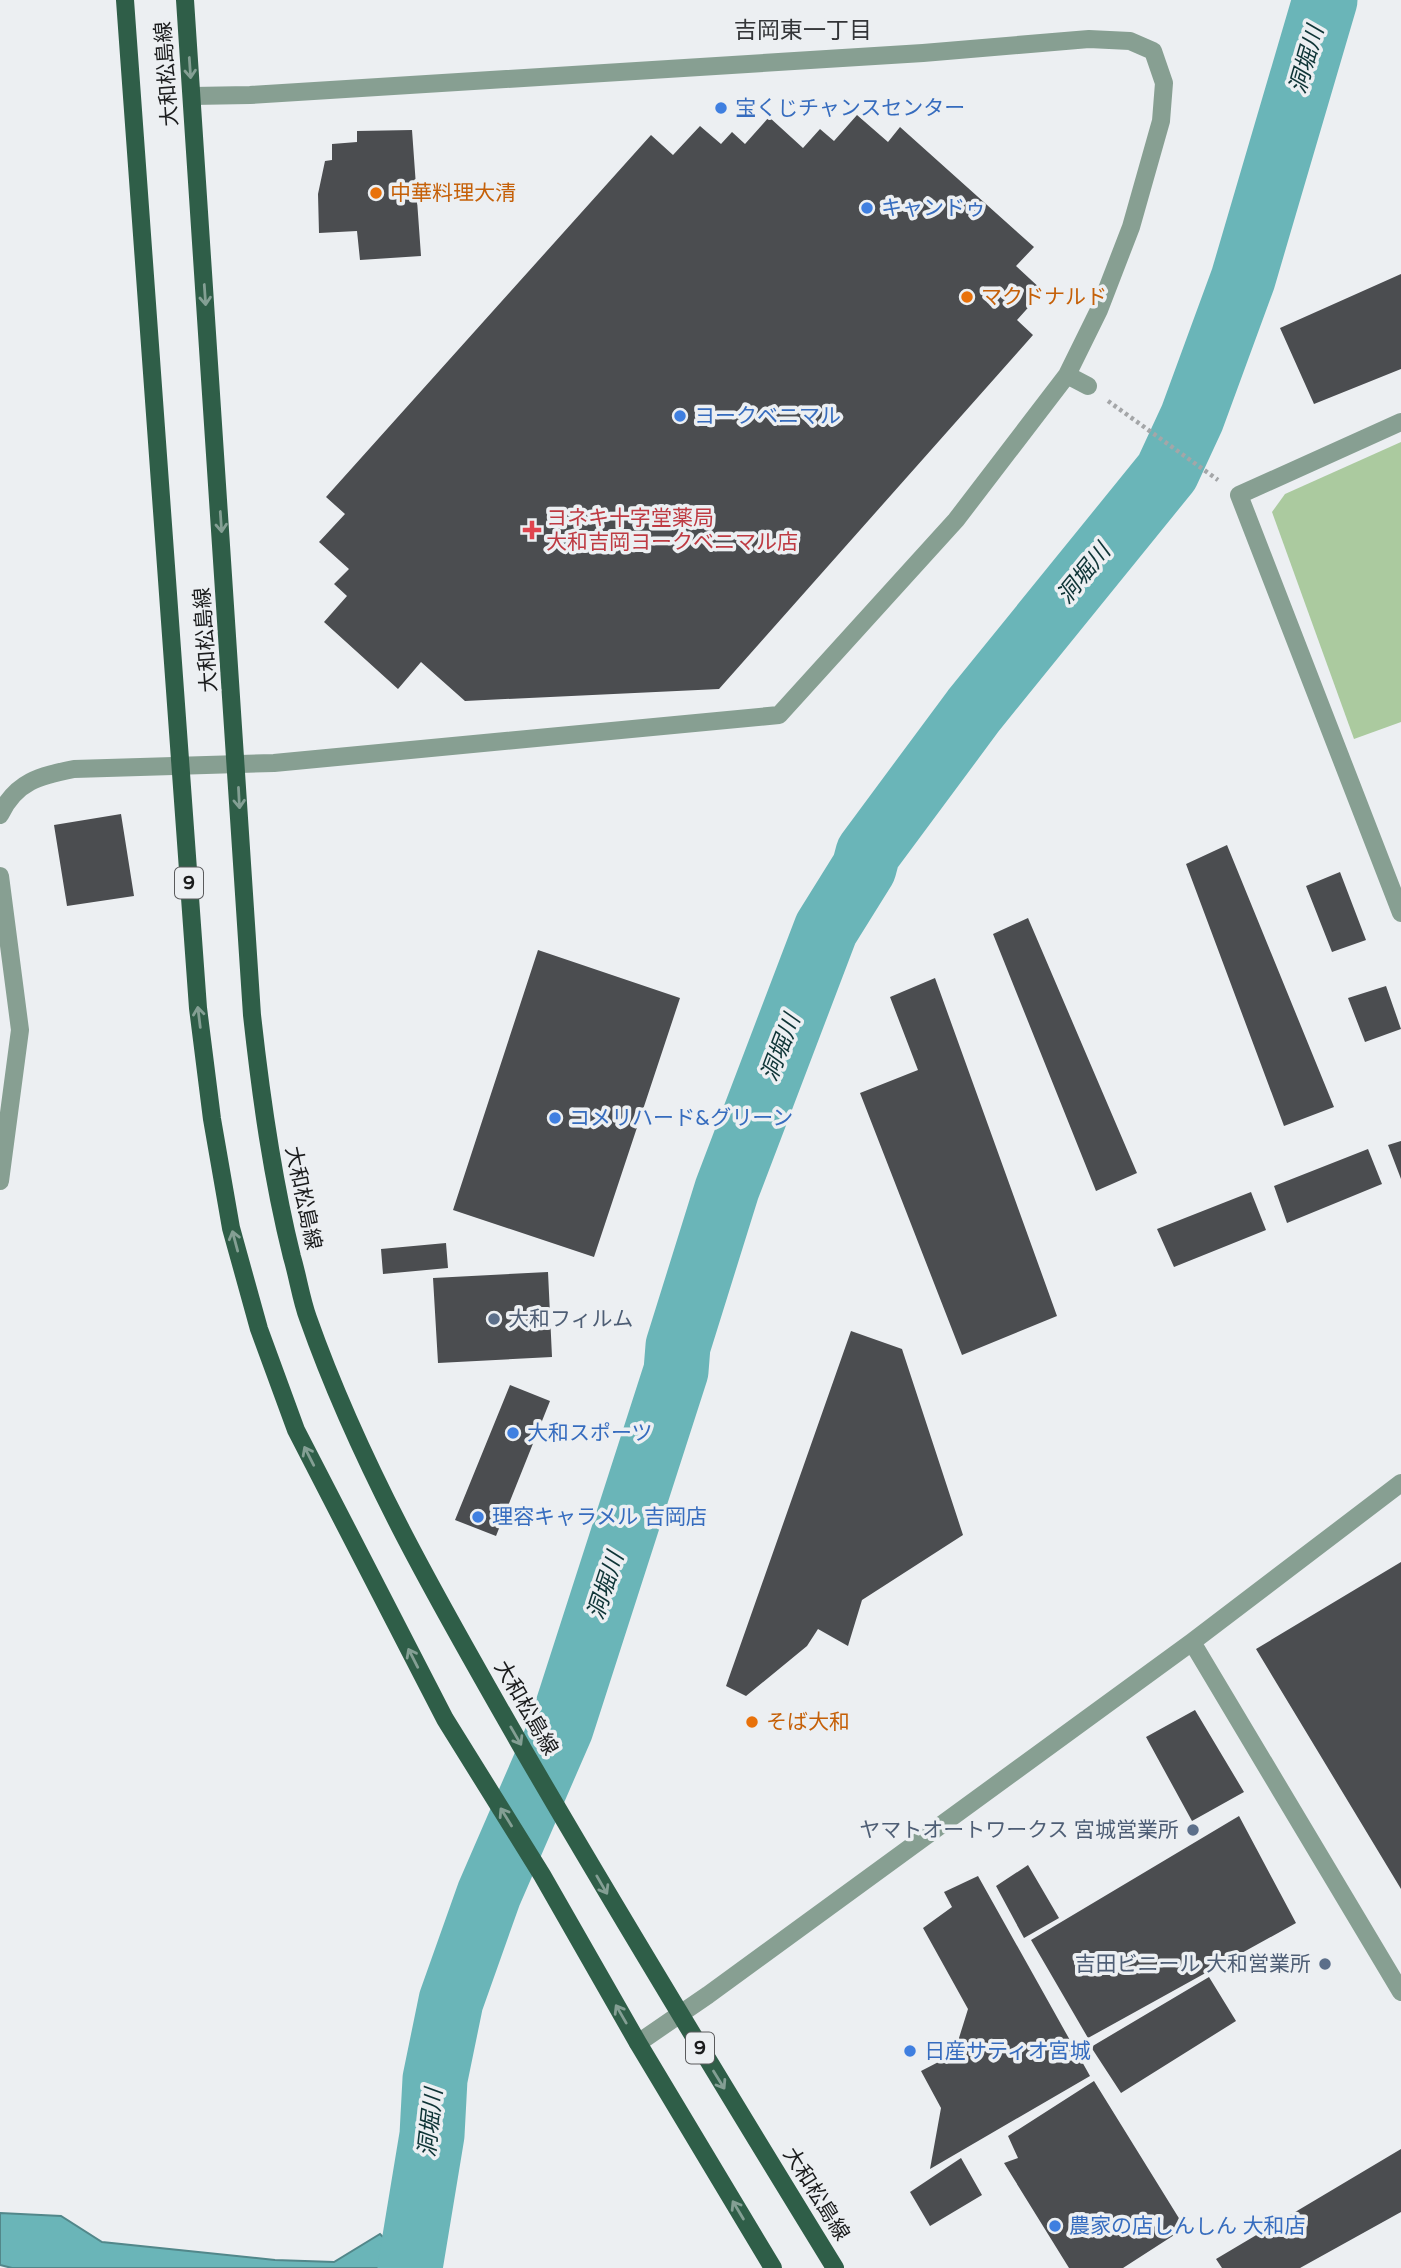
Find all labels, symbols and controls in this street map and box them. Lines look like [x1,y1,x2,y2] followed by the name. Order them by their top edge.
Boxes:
[734,17,872,45] district label: 吉岡東一丁目
[1284,20,1331,97] water label: 洞堀川
[151,21,183,127] street label: 大和松島線
[184,56,197,79] one-way arrow
[735,96,965,121] place label: 宝くじチャンスセンター
[713,100,729,116] marker: 宝くじチャンスセンター
[390,181,516,206] place label: 中華料理大清
[368,185,384,201] marker: 中華料理大清
[881,196,986,221] place label: キャンドゥ
[859,200,875,216] marker: キャンドゥ
[199,283,212,306] one-way arrow
[981,285,1107,310] place label: マクドナルド
[959,289,975,305] marker: マクドナルド
[694,404,841,429] place label: ヨークベニマル
[672,408,688,424] marker: ヨークベニマル
[546,506,798,555] place label: ヨネキ十字堂薬局 大和吉岡ヨークベニマル店
[215,510,228,533] one-way arrow
[524,522,540,538] marker: ヨネキ十字堂薬局 大和吉岡ヨークベニマル店
[1051,536,1118,610] water label: 洞堀川
[190,587,222,693] street label: 大和松島線
[233,786,246,809] one-way arrow
[175,868,203,898] road number: 9
[193,1006,206,1029] one-way arrow
[756,1008,808,1085] water label: 洞堀川
[569,1106,793,1131] place label: コメリハード&グリーン
[547,1110,563,1126] marker: コメリハード&グリーン
[280,1144,326,1252] street label: 大和松島線
[228,1231,241,1253] one-way arrow
[508,1307,633,1332] place label: 大和フィルム
[486,1311,502,1327] marker: 大和フィルム
[527,1421,653,1446] place label: 大和スポーツ
[505,1425,521,1441] marker: 大和スポーツ
[302,1446,315,1467] one-way arrow
[492,1505,707,1530] place label: 理容キャラメル 吉岡店
[470,1509,486,1525] marker: 理容キャラメル 吉岡店
[582,1546,631,1623] water label: 洞堀川
[406,1648,420,1669] one-way arrow
[489,1656,563,1760] street label: 大和松島線
[766,1710,850,1735] place label: そば大和
[744,1714,760,1730] marker: そば大和
[509,1725,523,1745] one-way arrow
[498,1807,512,1827] one-way arrow
[859,1818,1179,1843] place label: ヤマトオートワークス 宮城営業所
[1185,1822,1201,1838] marker: ヤマトオートワークス 宮城営業所
[596,1874,610,1894] one-way arrow
[1075,1952,1311,1977] place label: 吉田ビニール 大和営業所
[1317,1956,1333,1972] marker: 吉田ビニール 大和営業所
[614,2004,627,2025] one-way arrow
[686,2032,714,2064] road number: 9
[924,2039,1091,2064] place label: 日産サティオ宮城
[902,2043,918,2059] marker: 日産サティオ宮城
[713,2069,727,2089] one-way arrow
[413,2084,449,2159] water label: 洞堀川
[778,2143,854,2245] street label: 大和松島線
[731,2200,745,2220] one-way arrow
[1069,2214,1305,2239] place label: 農家の店しんしん 大和店
[1047,2218,1063,2234] marker: 農家の店しんしん 大和店

